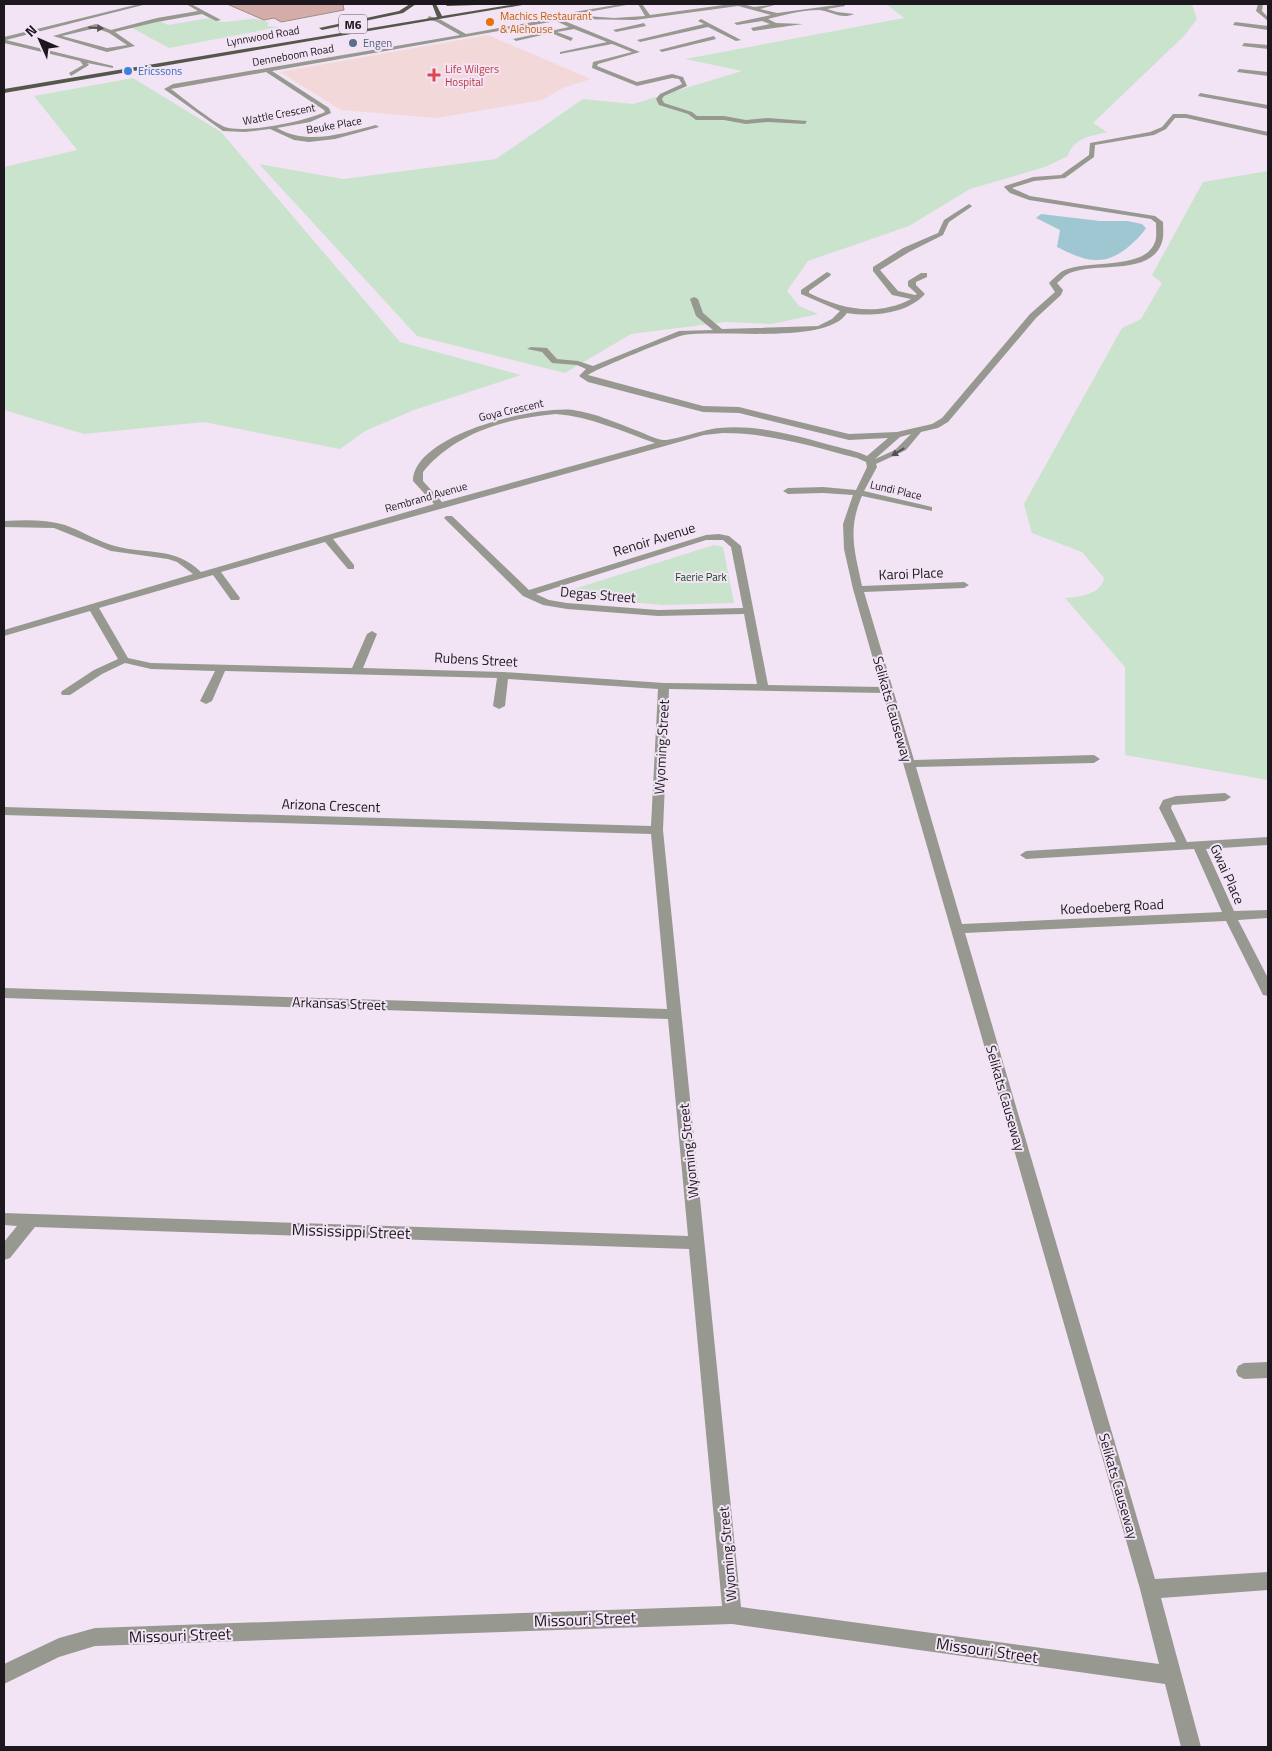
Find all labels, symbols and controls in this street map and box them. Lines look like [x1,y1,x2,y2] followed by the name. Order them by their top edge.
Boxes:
[500,8,592,37] place label: Machics Restaurant & Alehouse
[339,14,367,34] road number: M6
[15,15,65,65] north arrow
[484,16,496,28] marker: Machics Restaurant & Alehouse
[20,20,41,41] text: N
[225,22,301,50] street label: Lynnwood Road
[89,25,105,33] one-way arrow
[363,35,392,51] place label: Engen
[347,37,359,49] marker: Engen
[251,40,335,70] street label: Denneboom Road
[445,61,499,90] place label: Life Wilgers Hospital
[138,63,182,79] place label: Ericssons
[122,65,134,77] marker: Ericssons
[427,68,441,82] marker: Life Wilgers Hospital
[241,99,317,129] street label: Wattle Crescent
[305,112,363,138] street label: Beuke Place
[477,395,545,425] street label: Goya Crescent
[891,447,905,456] one-way arrow
[869,476,924,504] street label: Lundi Place
[383,477,470,516] street label: Rembrand Avenue
[610,516,698,562] street label: Renoir Avenue
[878,561,944,585] street label: Karoi Place
[675,569,728,585] park label: Faerie Park
[559,580,637,608] street label: Degas Street
[434,646,518,672] street label: Rubens Street
[868,654,918,765] street label: Selikats Causeway
[648,699,674,795] street label: Wyoming Street
[281,793,381,817] street label: Arizona Crescent
[1205,841,1251,907] street label: Gwai Place
[1060,893,1164,919] street label: Koedoeberg Road
[292,991,386,1015] street label: Arkansas Street
[981,1043,1031,1154] street label: Selikats Causeway
[673,1103,703,1199] street label: Wyoming Street
[291,1217,411,1245] street label: Mississippi Street
[1094,1431,1144,1542] street label: Selikats Causeway
[712,1506,742,1602] street label: Wyoming Street
[533,1605,637,1633] street label: Missouri Street
[128,1621,232,1649] street label: Missouri Street
[935,1631,1040,1669] street label: Missouri Street

